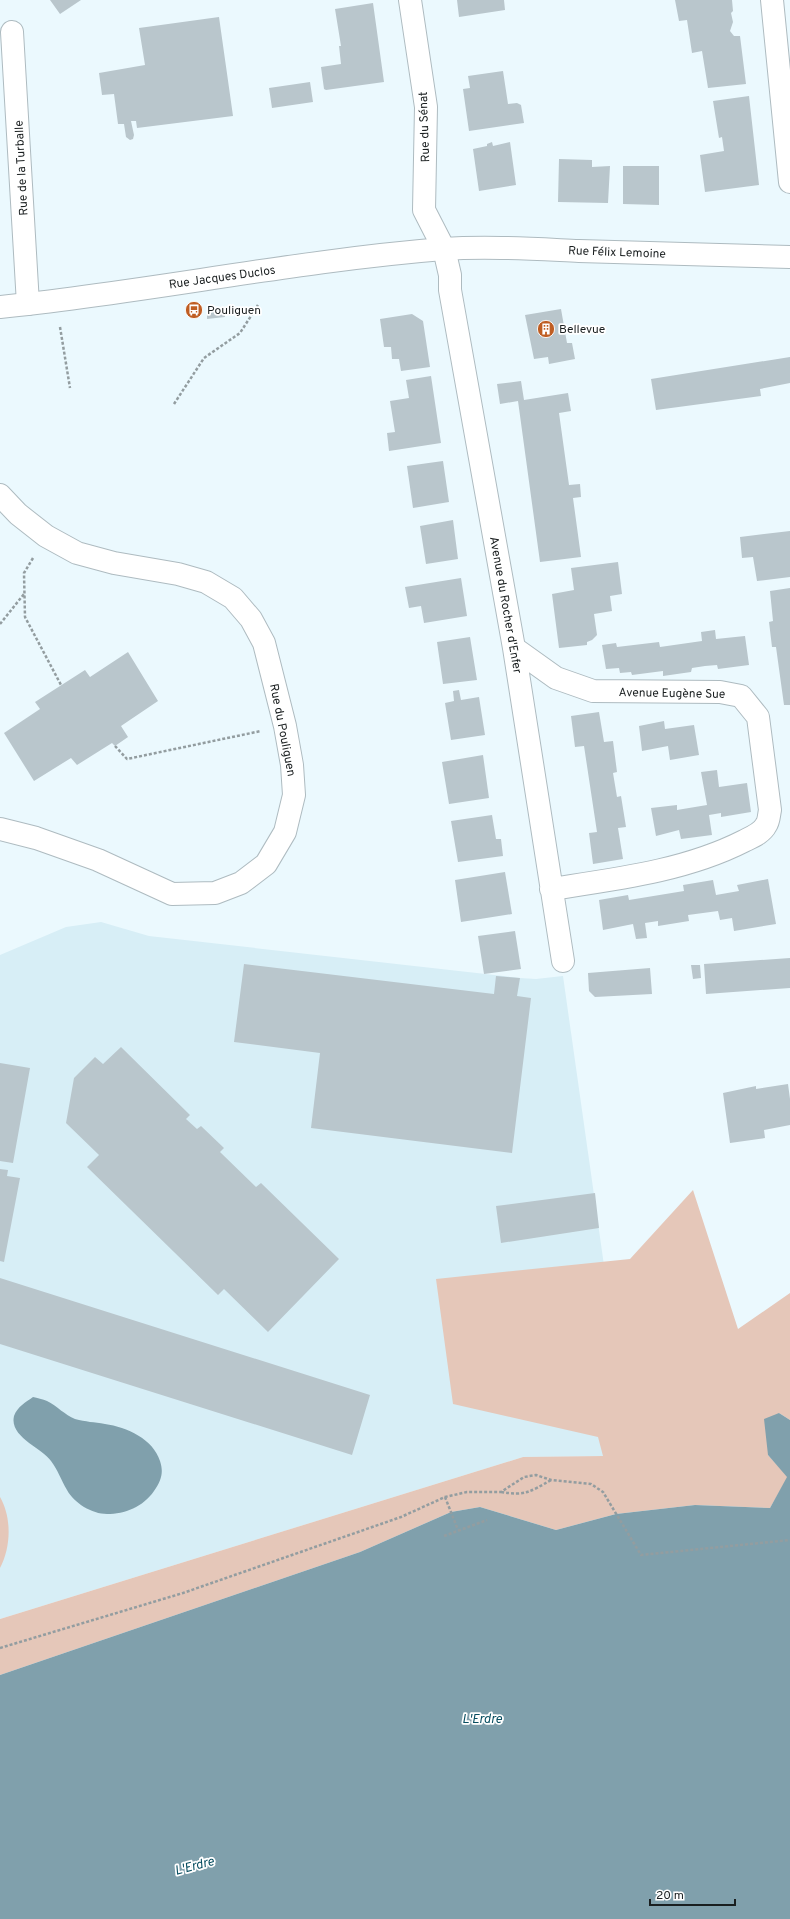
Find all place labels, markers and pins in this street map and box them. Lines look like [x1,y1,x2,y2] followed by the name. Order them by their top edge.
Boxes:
[184,300,204,320] bus stop icon: Pouliguen
[207,303,261,319] place label: Pouliguen
[536,319,556,339] building icon: Bellevue
[559,322,605,338] place label: Bellevue

